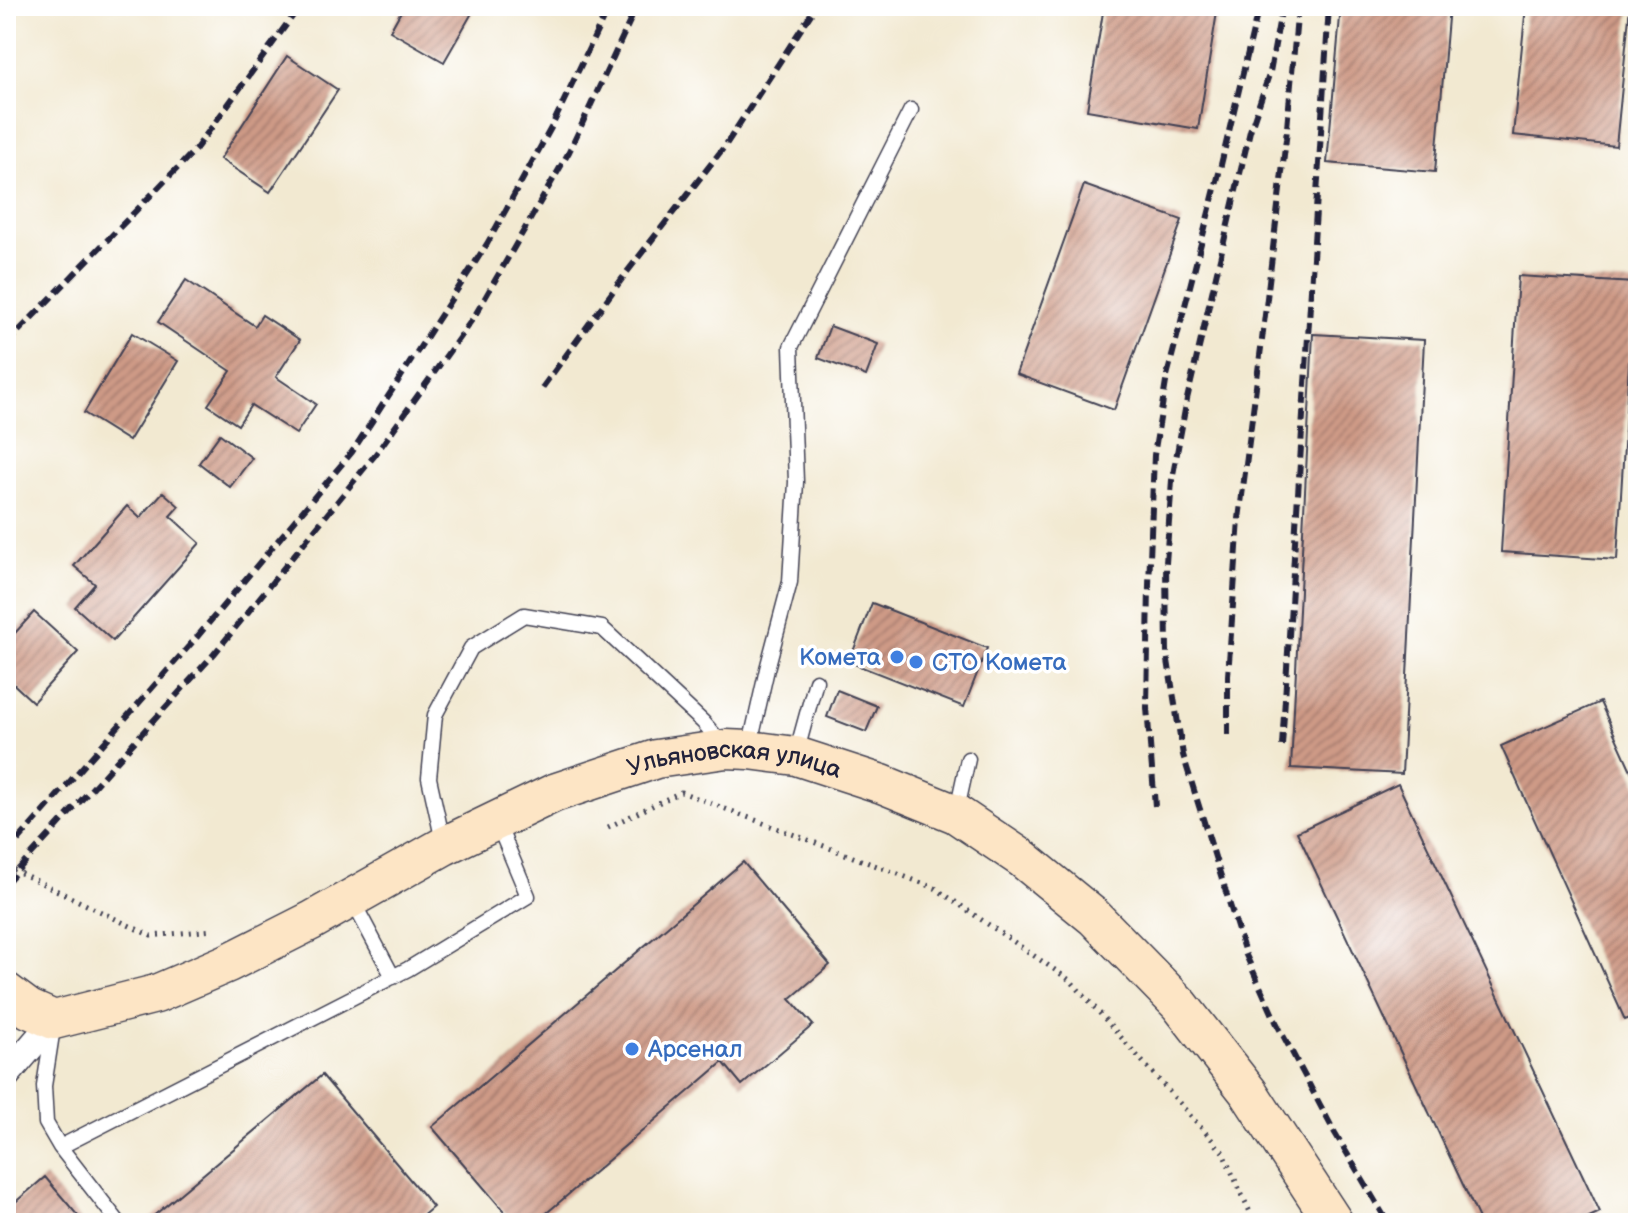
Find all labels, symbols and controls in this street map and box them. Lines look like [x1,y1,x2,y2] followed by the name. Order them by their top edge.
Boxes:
[799,643,881,672] place label: Комета
[888,648,906,666] marker: Комета
[932,648,1067,677] place label: СТО Комета
[907,653,925,671] marker: СТО Комета
[623,734,845,785] street label: Ульяновская улица
[647,1035,743,1064] place label: Арсенал
[623,1040,641,1058] marker: Арсенал

